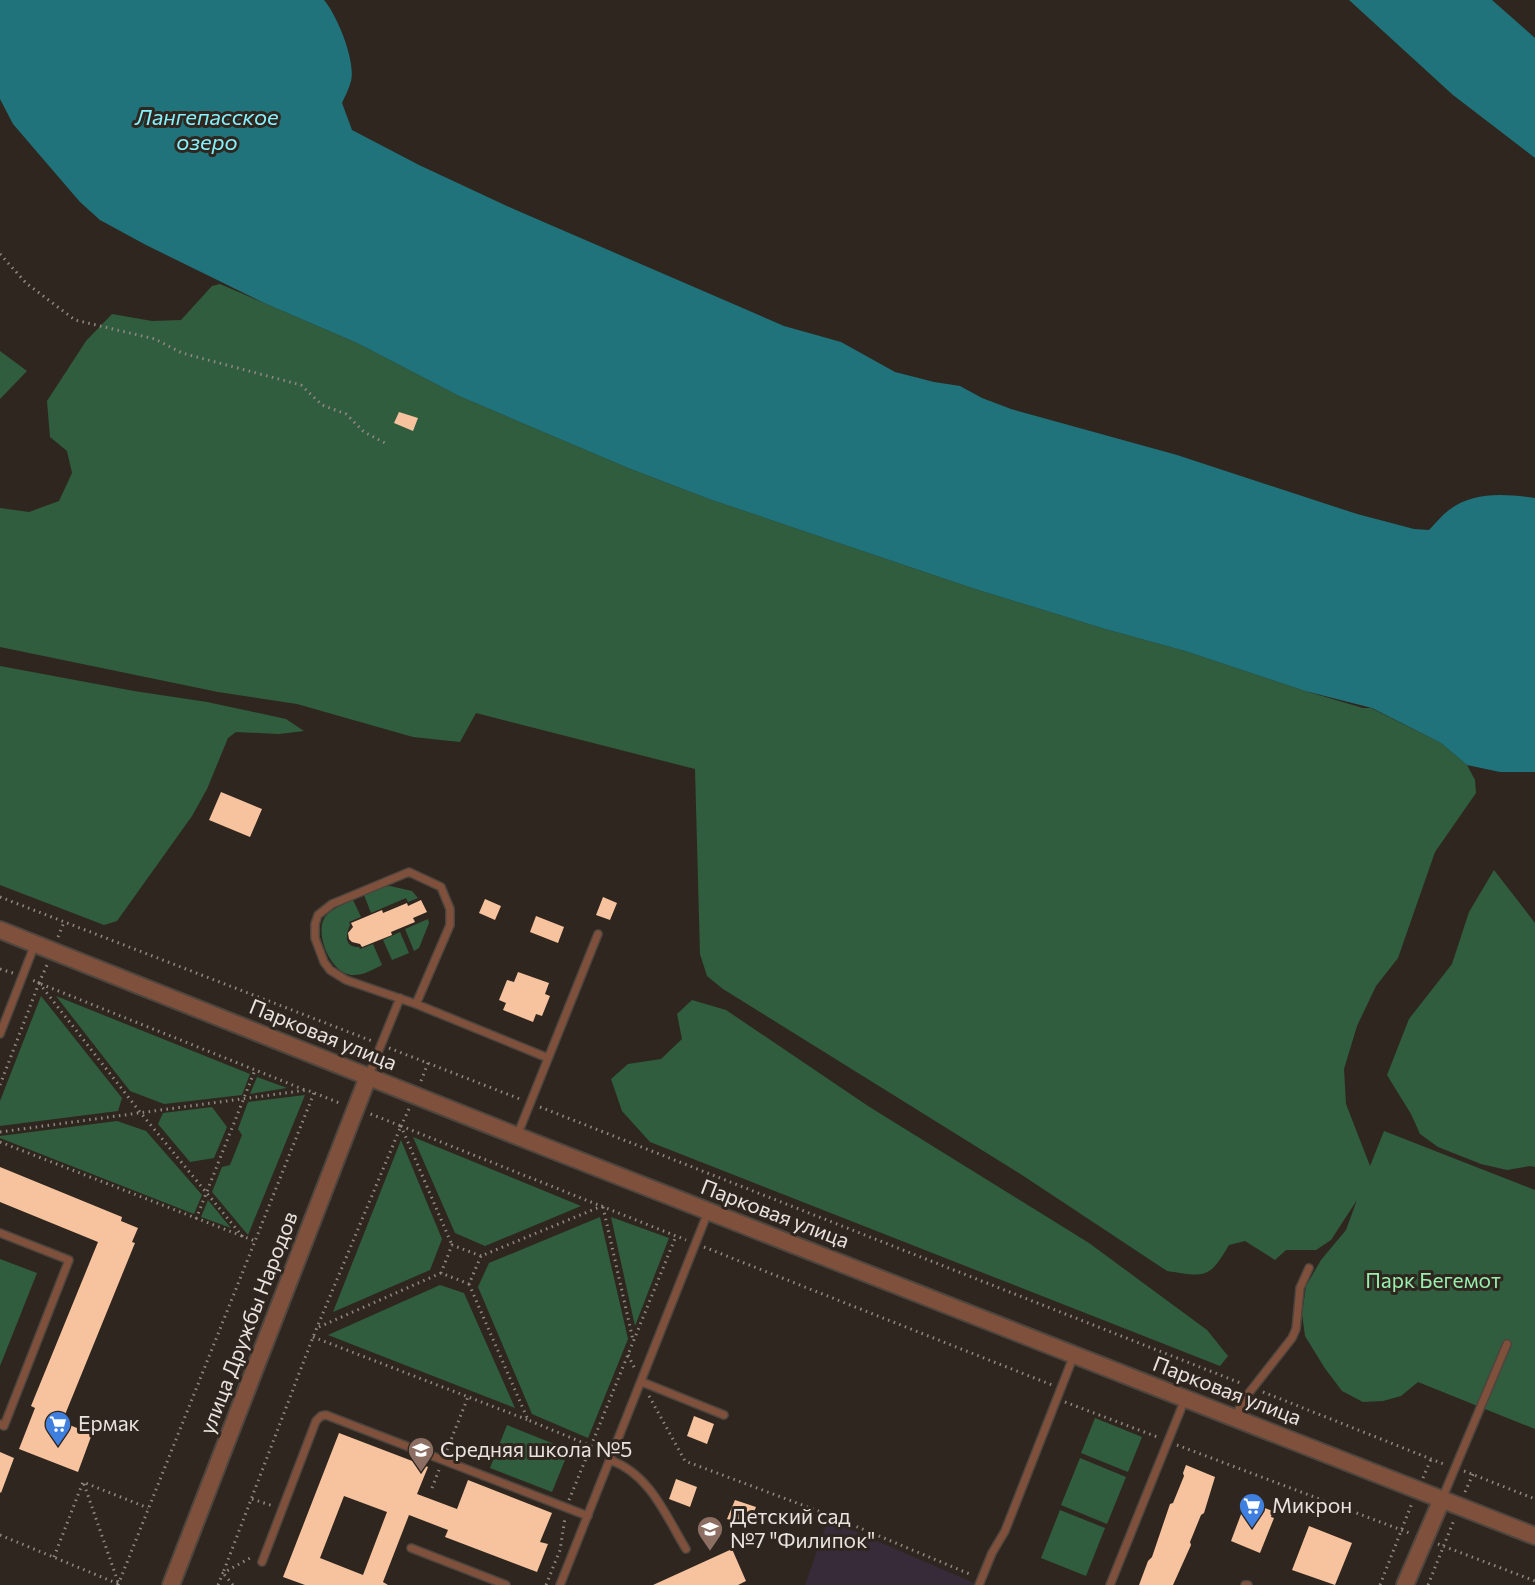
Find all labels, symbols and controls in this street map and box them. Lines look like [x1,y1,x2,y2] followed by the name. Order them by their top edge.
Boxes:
[134,103,279,155] water label: Лангепасское озеро
[246,993,401,1075] street label: Парковая улица
[698,1173,853,1252] street label: Парковая улица
[194,1207,302,1437] street label: улица Дружбы Народов
[1365,1267,1501,1292] park label: Парк Бегемот
[1150,1350,1305,1429] street label: Парковая улица
[43,1409,73,1447] supermarket icon: Ермак
[78,1410,140,1435] place label: Ермак
[406,1435,436,1473] school or university icon: Средняя школа №5
[440,1436,632,1461] place label: Средняя школа №5
[1237,1491,1267,1529] supermarket icon: Микрон
[1272,1492,1352,1517] place label: Микрон
[730,1503,875,1552] place label: Детский сад №7 "Филипок"
[695,1514,725,1552] school or university icon: Детский сад №7 "Филипок"

